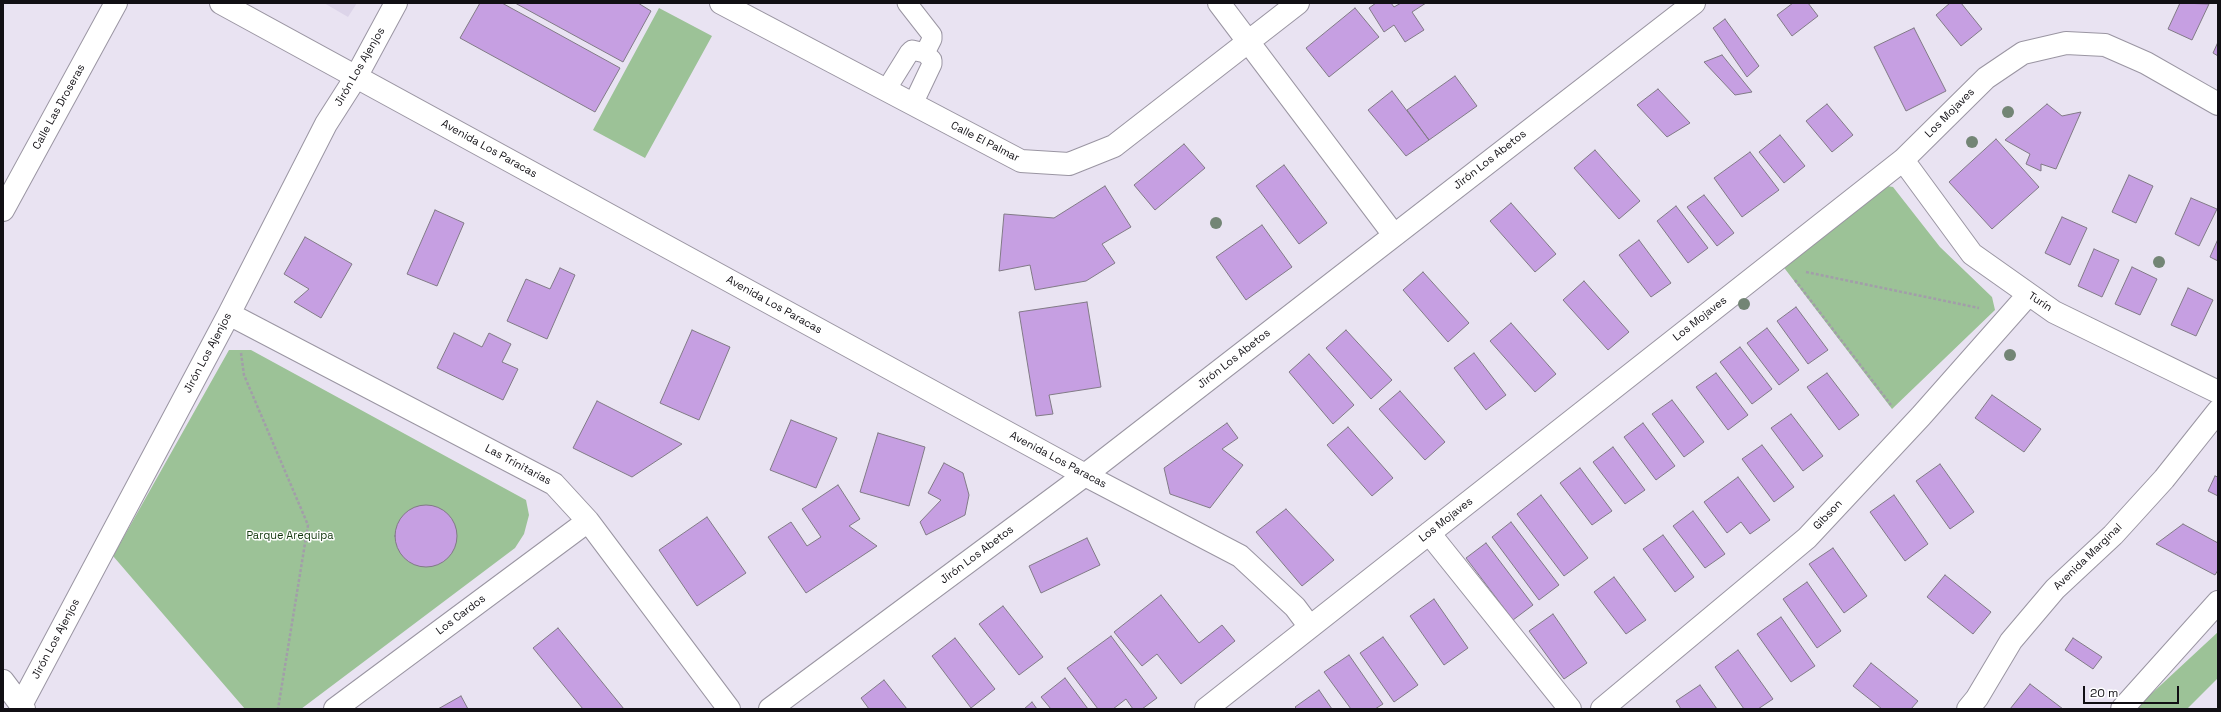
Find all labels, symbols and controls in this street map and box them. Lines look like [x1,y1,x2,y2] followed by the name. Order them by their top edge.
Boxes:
[332,25,388,109] street label: Jirón Los Ajenjos
[30,62,88,152] street label: Calle Las Droseras
[1923,86,1977,140] street label: Los Mojaves
[439,117,539,181] street label: Avenida Los Paracas
[948,119,1022,165] street label: Calle El Palmar
[1451,127,1529,193] street label: Jirón Los Abetos
[724,273,824,337] street label: Avenida Los Paracas
[2026,289,2054,315] street label: Turín
[1671,294,1729,344] street label: Los Mojaves
[181,311,235,395] street label: Jirón Los Ajenjos
[1195,326,1273,392] street label: Jirón Los Abetos
[1007,429,1109,491] street label: Avenida Los Paracas
[483,442,553,488] street label: Las Trinitarias
[1417,495,1475,545] street label: Los Mojaves
[1811,497,1845,533] street label: Gibson
[2051,521,2125,593] street label: Avenida Marginal
[938,523,1016,587] street label: Jirón Los Abetos
[246,529,334,543] park label: Parque Arequipa
[434,592,488,638] street label: Los Cardos
[29,597,83,681] street label: Jirón Los Ajenjos
[2085,678,2181,704] scale bar
[2090,685,2118,701] text: 20 m

